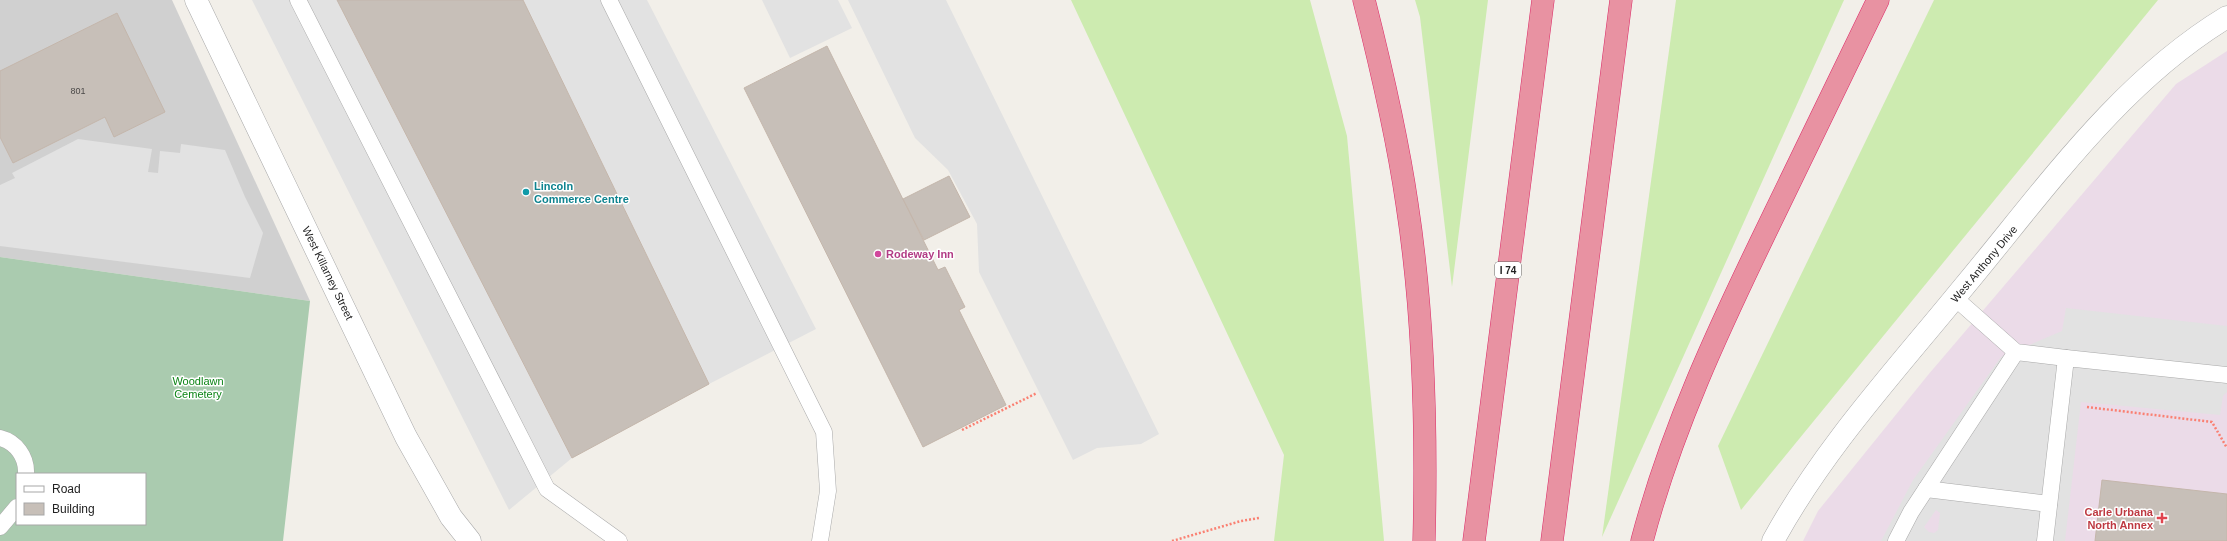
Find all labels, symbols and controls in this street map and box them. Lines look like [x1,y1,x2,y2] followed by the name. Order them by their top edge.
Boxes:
[70,86,86,96] house number: 801
[534,180,629,205] place label: Lincoln Commerce Centre
[521,187,531,197] marker: Lincoln Commerce Centre
[1948,223,2020,305] street label: West Anthony Drive
[300,224,356,322] street label: West Killarney Street
[886,248,954,260] place label: Rodeway Inn
[873,249,883,259] marker: Rodeway Inn
[1495,262,1521,278] road number: I 74
[172,375,224,400] park label: Woodlawn Cemetery
[16,473,146,525] legend
[52,482,81,496] text: Road
[52,502,95,516] text: Building
[2085,506,2154,531] place label: Carle Urbana North Annex
[2156,512,2168,524] marker: Carle Urbana North Annex

